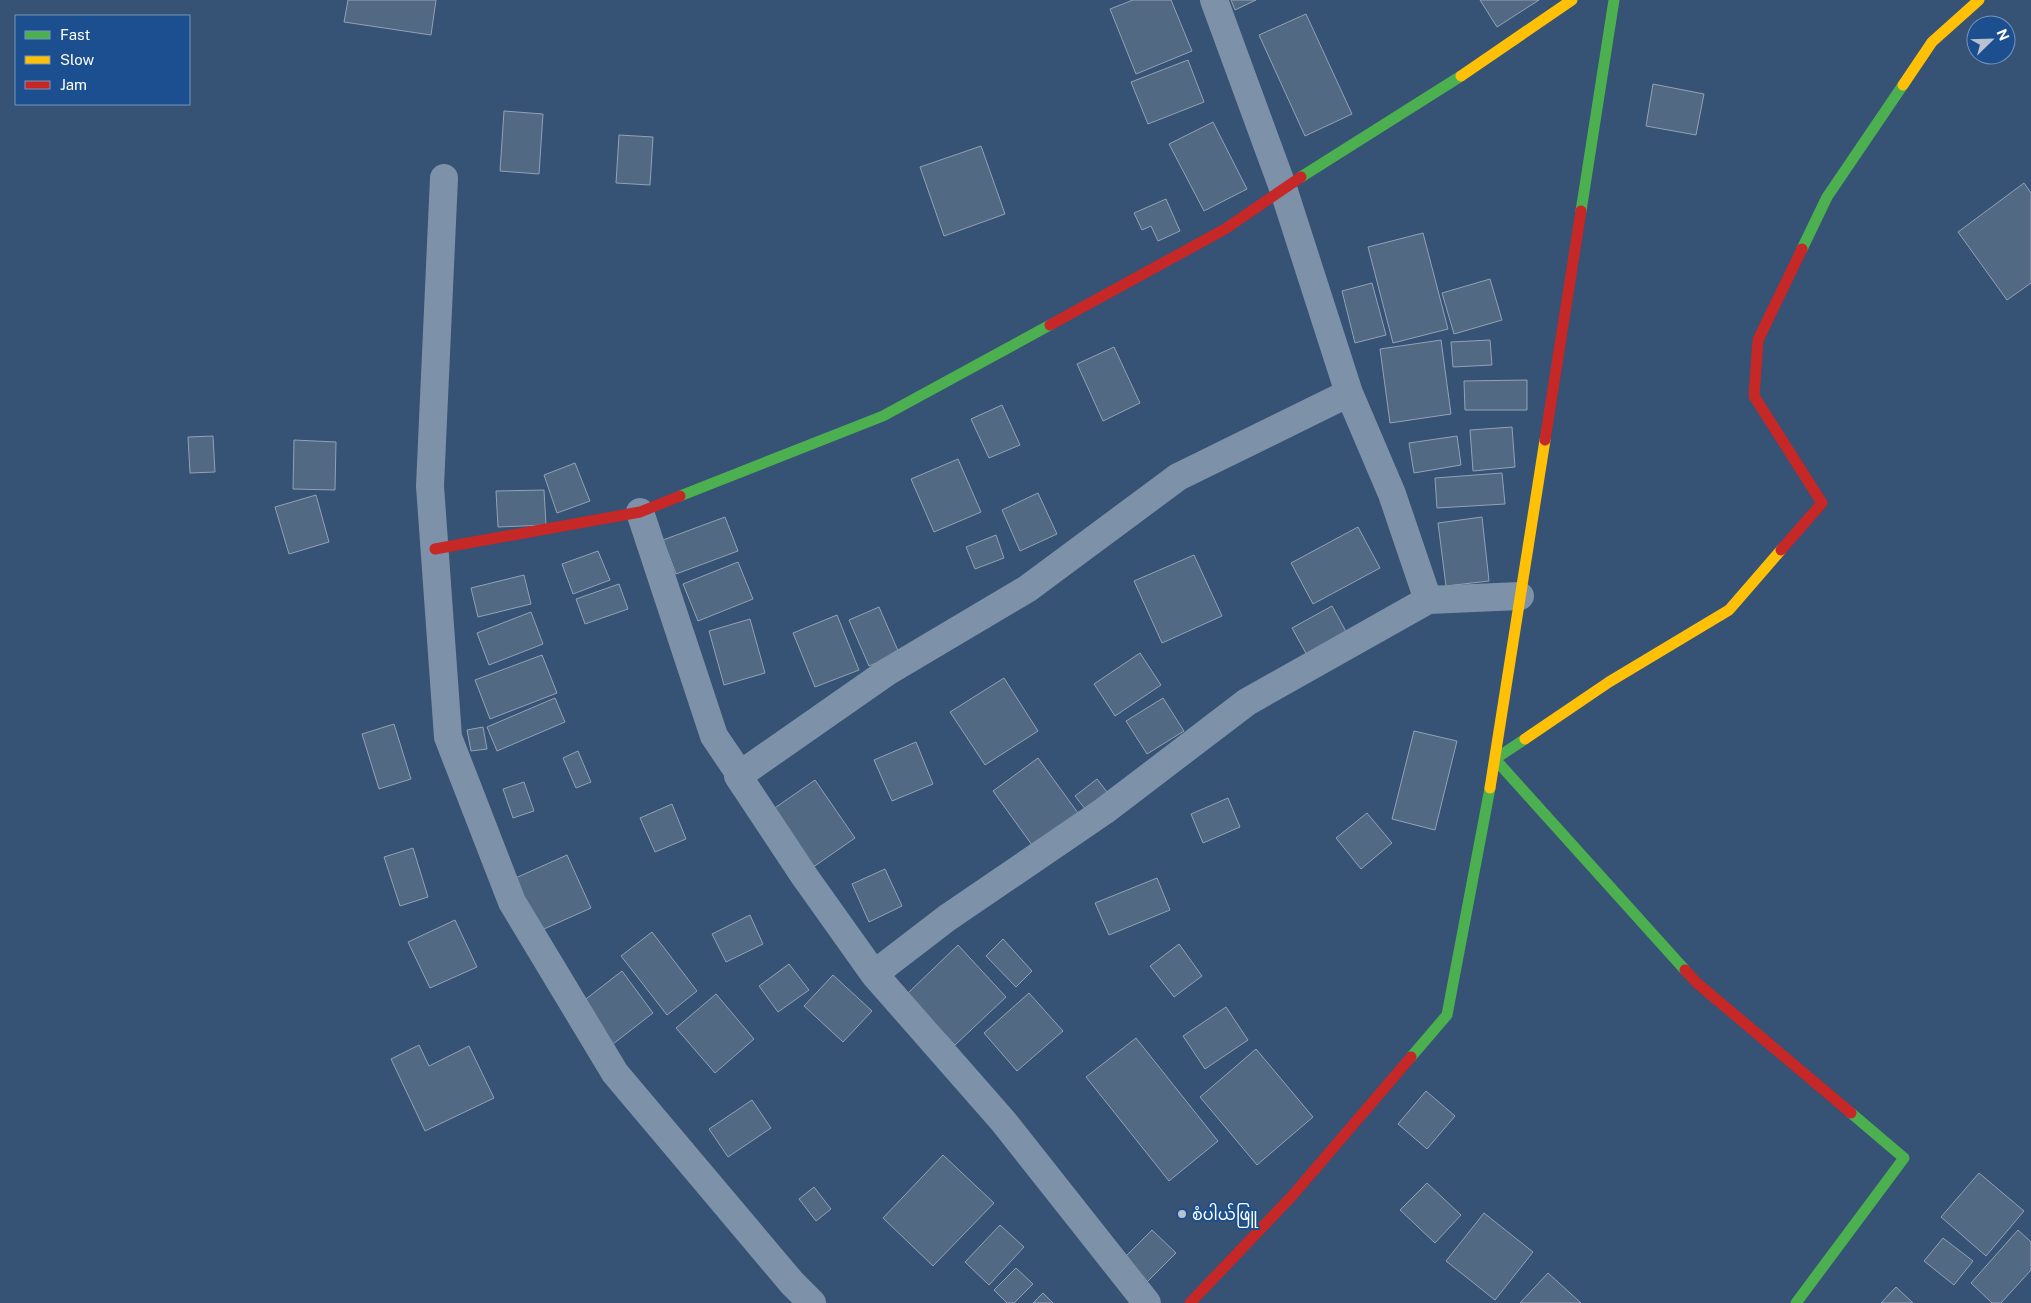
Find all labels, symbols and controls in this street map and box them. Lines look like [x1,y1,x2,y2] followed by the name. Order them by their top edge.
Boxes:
[15,15,190,105] legend
[1966,15,2016,65] north arrow
[60,26,90,43] text: Fast
[1993,27,2012,43] text: N
[60,51,95,68] text: Slow
[60,76,87,93] text: Jam
[1192,1203,1258,1228] place label: စံပါယ်ဖြူ
[1176,1208,1188,1220] marker: စံပါယ်ဖြူ

